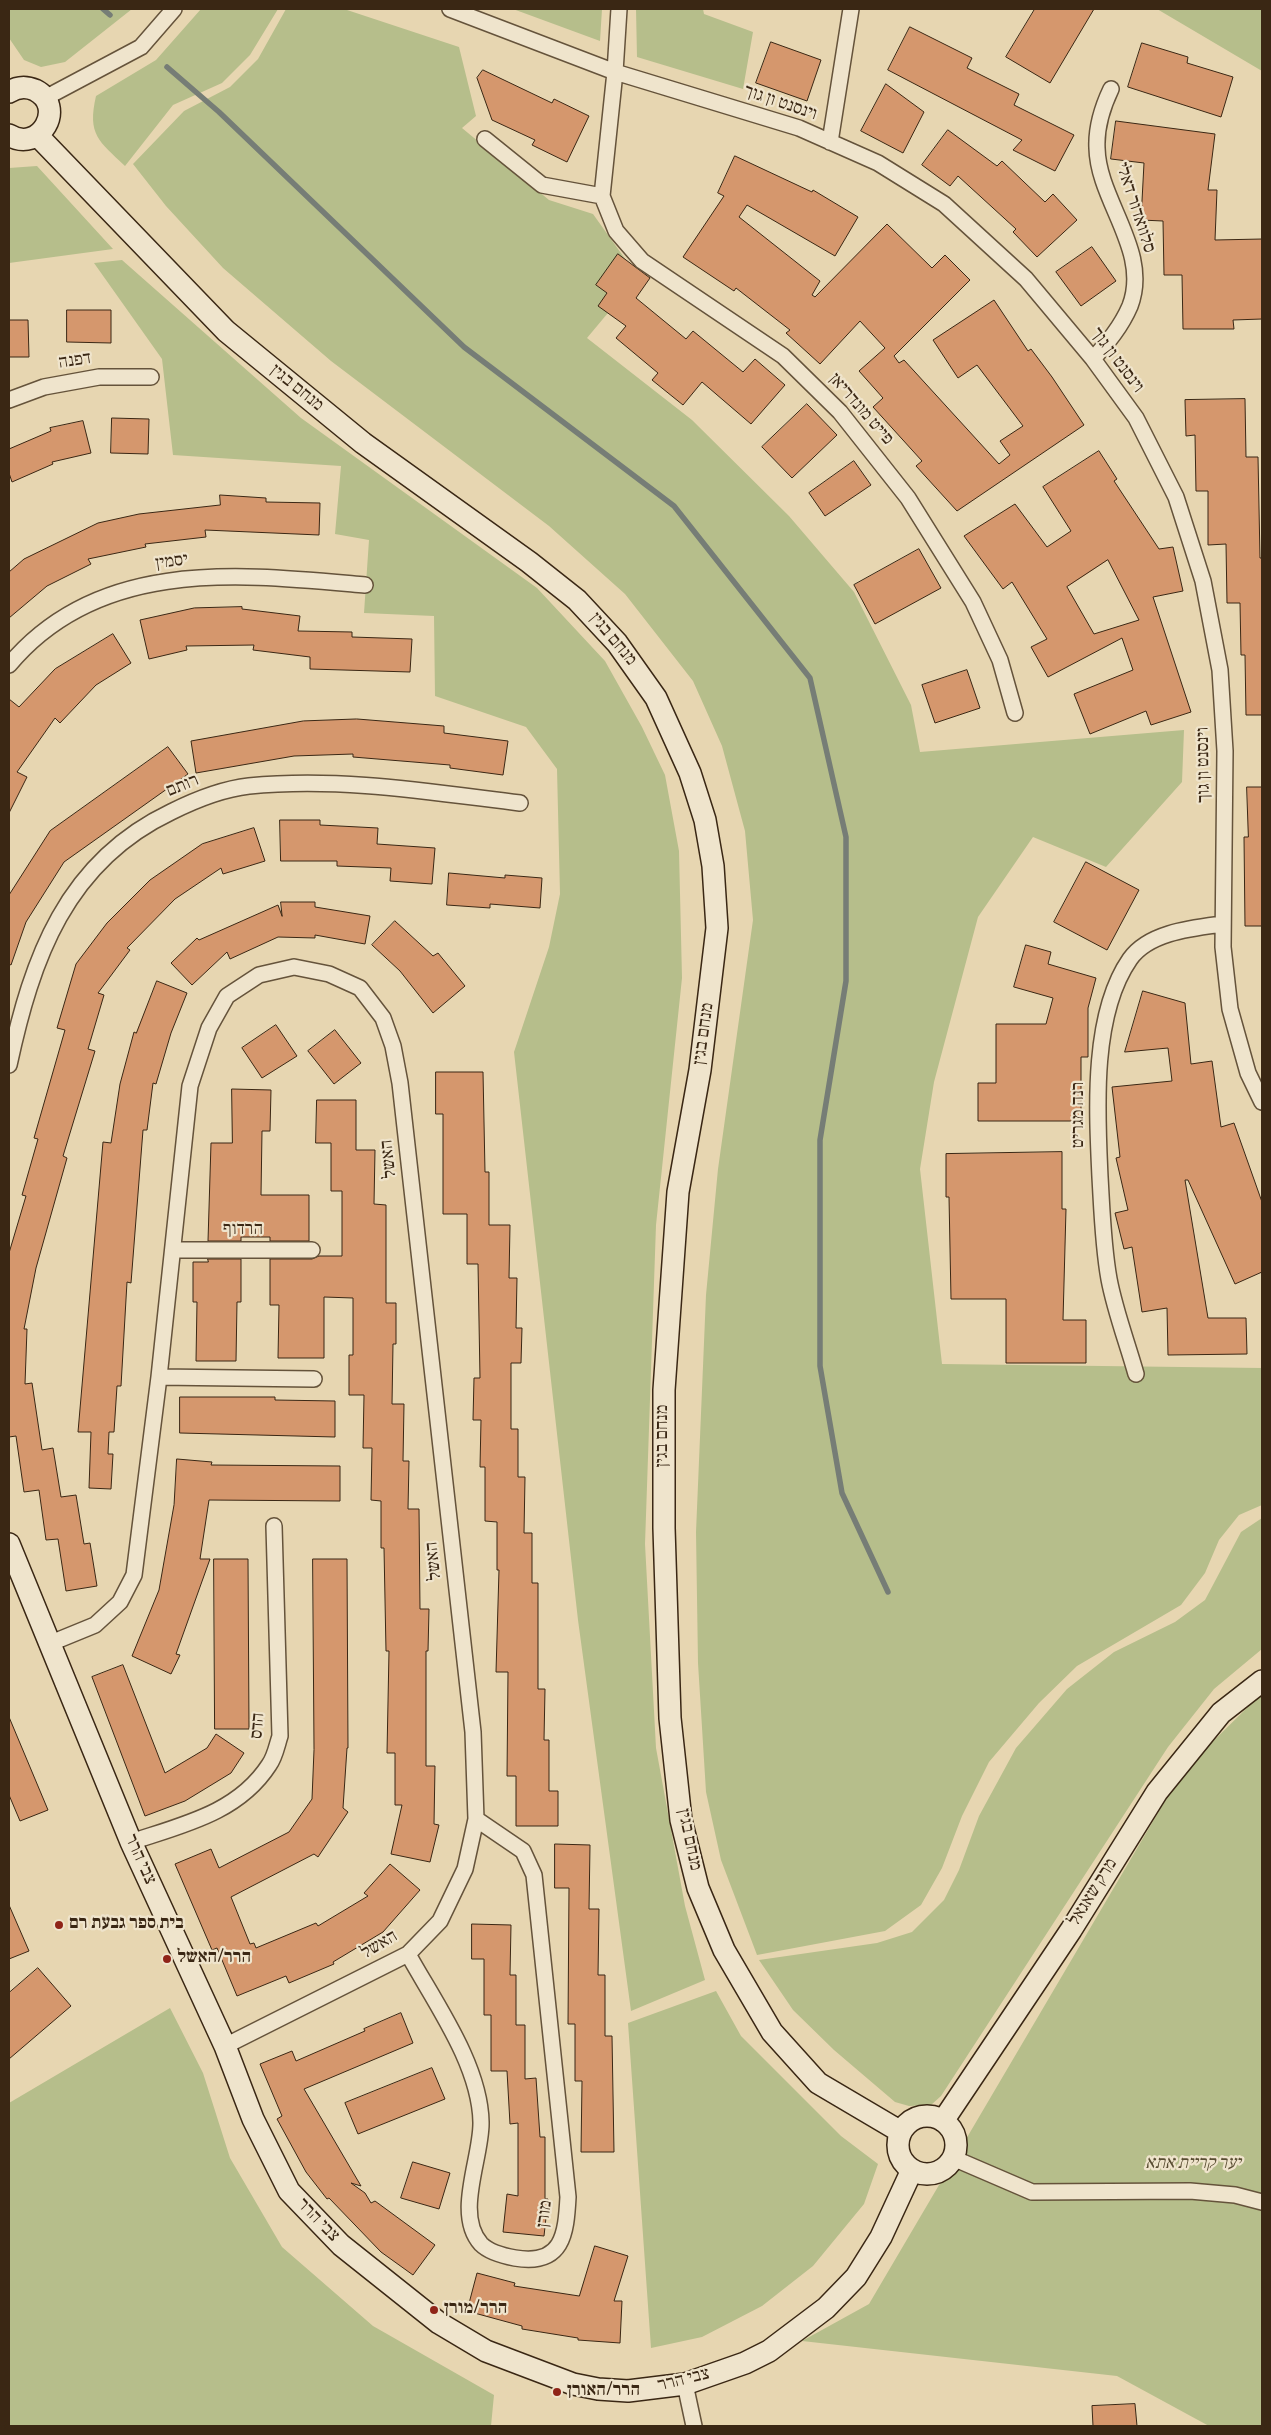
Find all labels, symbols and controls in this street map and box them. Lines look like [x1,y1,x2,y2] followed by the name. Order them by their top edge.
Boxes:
[740,81,820,127] street label: וינסנט ון גוך
[1109,160,1159,256] street label: סלוואדור דאלי
[1084,324,1148,398] street label: וינסנט ון גוך
[57,349,93,375] street label: דפנה
[265,361,327,417] street label: מנחם בגין
[823,370,897,450] street label: פייט מונדריאן
[154,550,190,576] street label: יסמין
[584,609,640,671] street label: מנחם בגין
[1194,727,1216,803] street label: וינסנט ון גוך
[164,771,202,803] street label: רותם
[690,1001,720,1067] street label: מנחם בגין
[1069,1082,1091,1148] street label: רנה מגריט
[377,1139,403,1179] street label: האשל
[223,1220,263,1242] street label: הרדוף
[653,1405,675,1467] street label: מנחם בגין
[422,1541,448,1581] street label: האשל
[247,1712,271,1740] street label: הדס
[671,1807,705,1873] street label: מנחם בגין
[118,1832,160,1888] street label: צבי הרר
[1065,1855,1123,1931] street label: מרק שאגאל
[69,1914,184,1936] place label: בית ספר גבעת רם
[53,1919,65,1931] marker: בית ספר גבעת רם
[358,1927,402,1965] street label: האשל
[177,1948,251,1970] place label: הרר/האשל
[161,1953,173,1965] marker: הרר/האשל
[1145,2154,1241,2176] park label: יער קריית אתא
[291,2195,343,2247] street label: צבי הרר
[534,2199,558,2229] street label: מורן
[444,2299,507,2321] place label: הרר/מורן
[428,2304,440,2316] marker: הרר/מורן
[656,2364,712,2398] street label: צבי הרר
[567,2381,640,2403] place label: הרר/האורן
[551,2386,563,2398] marker: הרר/האורן

